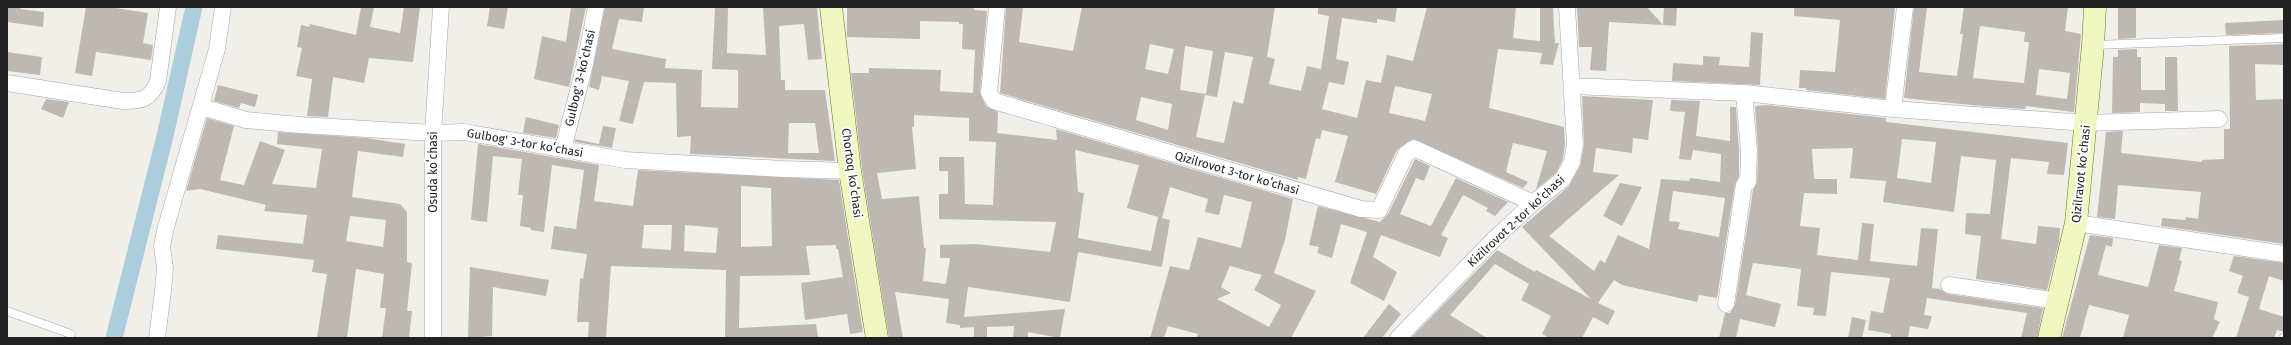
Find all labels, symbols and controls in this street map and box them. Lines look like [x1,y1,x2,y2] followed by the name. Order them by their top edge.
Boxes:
[561,28,598,128] street label: Gulbog' 3-koʻchasi
[2068,124,2093,224] street label: Qizilravot koʻchasi
[466,125,584,160] street label: Gulbog' 3-tor koʻchasi
[839,127,866,219] street label: Chortoq koʻchasi
[425,131,440,213] street label: Osuda koʻchasi
[1173,148,1301,197] street label: Qizilrovot 3-tor koʻchasi
[1464,172,1567,270] street label: Kizilrovot 2-tor koʻchasi

